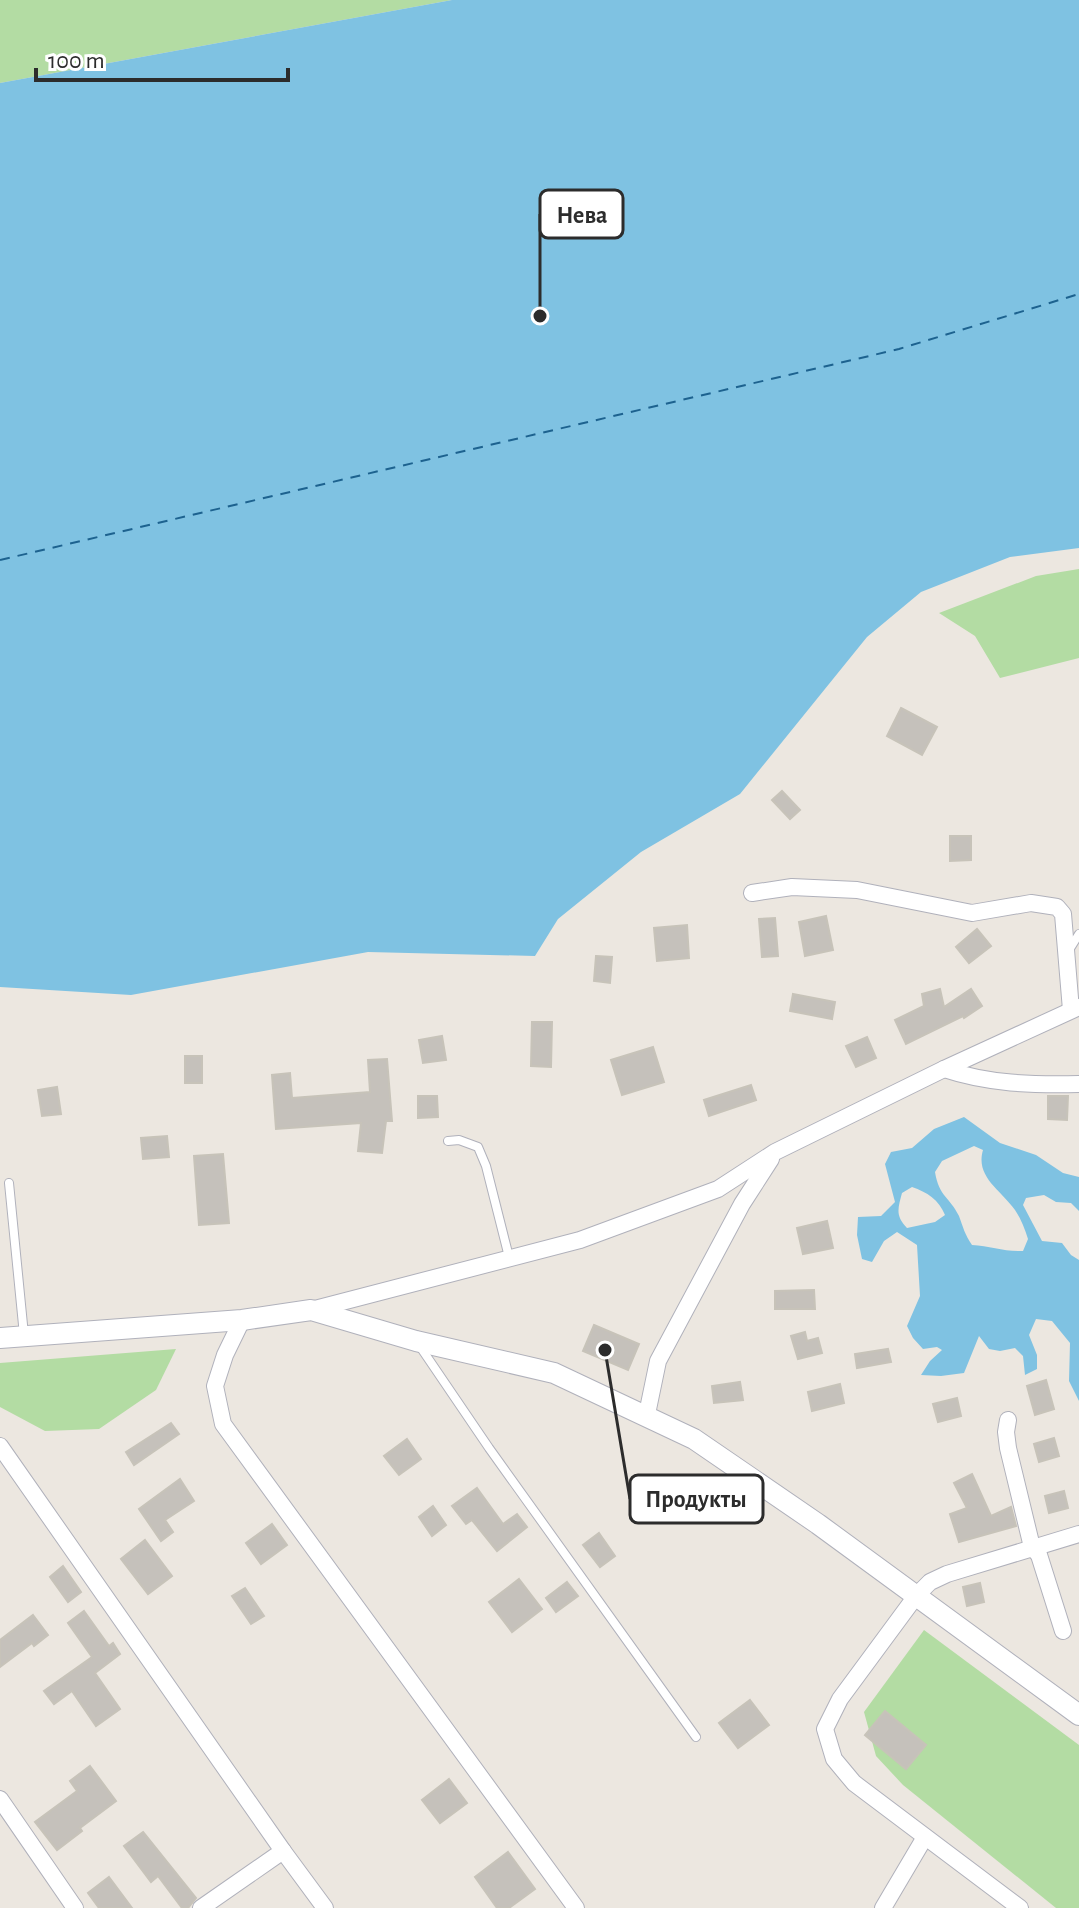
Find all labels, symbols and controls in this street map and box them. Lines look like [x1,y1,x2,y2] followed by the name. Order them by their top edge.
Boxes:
[36,32,288,82] scale bar
[48,49,105,73] text: 100 m
[540,190,623,238] callout: Нева
[557,204,607,228] text: Нева
[630,1475,763,1523] callout: Продукты
[645,1488,747,1512] text: Продукты

